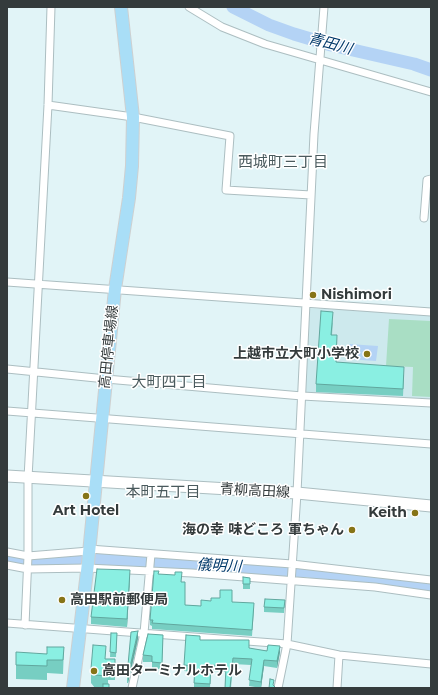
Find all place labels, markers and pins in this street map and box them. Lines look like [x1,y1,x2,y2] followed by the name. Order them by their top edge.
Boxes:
[321,287,392,303] place label: Nishimori
[308,290,318,300] marker: Nishimori
[233,346,359,362] place label: 上越市立大町小学校
[362,349,372,359] marker: 上越市立大町小学校
[81,491,91,501] marker: Art Hotel
[53,503,119,519] place label: Art Hotel
[368,505,407,521] place label: Keith
[410,508,420,518] marker: Keith
[182,522,344,538] place label: 海の幸 味どころ 軍ちゃん
[347,525,357,535] marker: 海の幸 味どころ 軍ちゃん
[70,592,168,608] place label: 高田駅前郵便局
[57,595,67,605] marker: 高田駅前郵便局
[102,663,242,679] place label: 高田ターミナルホテル
[89,666,99,676] marker: 高田ターミナルホテル

